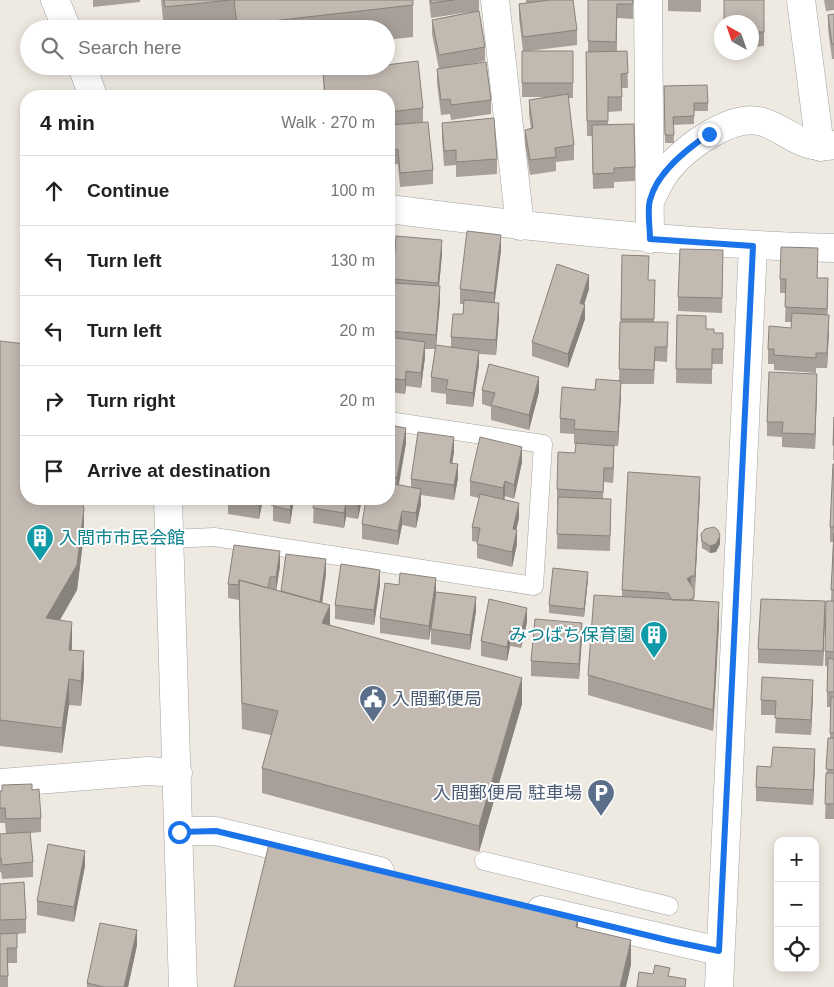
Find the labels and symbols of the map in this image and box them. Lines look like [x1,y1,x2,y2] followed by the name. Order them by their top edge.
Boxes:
[714,15,759,60] north arrow
[698,123,721,146] route end
[25,523,55,562] building icon: 入間市市民会館
[59,528,185,548] place label: 入間市市民会館
[639,620,669,659] building icon: みつばち保育園
[509,625,635,645] place label: みつばち保育園
[358,684,388,723] public building icon: 入間郵便局
[392,689,482,709] place label: 入間郵便局
[586,778,616,817] parking icon: 入間郵便局 駐車場
[433,783,582,803] place label: 入間郵便局 駐車場
[168,821,191,844] route start

